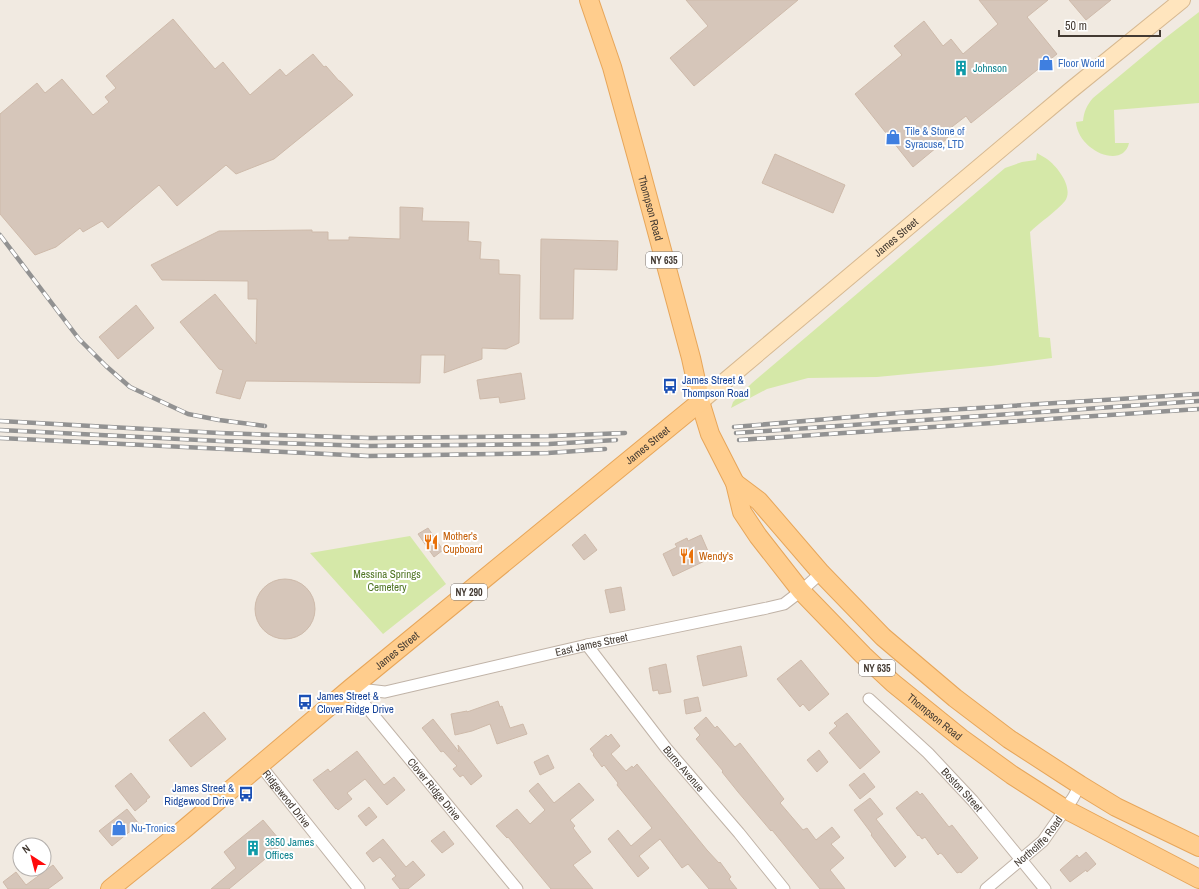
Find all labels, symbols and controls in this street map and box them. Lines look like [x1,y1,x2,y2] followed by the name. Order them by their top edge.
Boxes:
[1059,12,1160,38] scale bar
[1065,18,1087,34] text: 50 m
[1037,54,1055,72] shop icon: Floor World
[1058,56,1104,70] place label: Floor World
[952,59,970,77] building icon: Johnson
[973,61,1007,75] place label: Johnson
[905,124,965,151] place label: Tile & Stone of Syracuse, LTD
[884,128,902,146] shop icon: Tile & Stone of Syracuse, LTD
[635,174,666,242] street label: Thompson Road
[871,214,921,260] street label: James Street
[646,252,682,268] road number: NY 635
[682,373,749,400] place label: James Street & Thompson Road
[661,377,679,395] bus stop icon: James Street & Thompson Road
[622,423,673,467] street label: James Street
[443,529,483,556] place label: Mother's Cupboard
[422,533,440,551] restaurant icon: Mother's Cupboard
[678,547,696,565] restaurant icon: Wendy's
[699,549,734,563] place label: Wendy's
[353,567,421,594] park label: Messina Springs Cemetery
[451,584,487,600] road number: NY 290
[372,628,422,673] street label: James Street
[554,630,629,659] street label: East James Street
[859,660,895,676] road number: NY 635
[317,689,394,716] place label: James Street & Clover Ridge Drive
[904,690,965,743] street label: Thompson Road
[296,693,314,711] bus stop icon: James Street & Clover Ridge Drive
[660,743,707,794] street label: Burns Avenue
[405,755,464,823] street label: Clover Ridge Drive
[938,765,986,815] street label: Boston Street
[260,767,314,830] street label: Ridgewood Drive
[164,781,234,808] place label: James Street & Ridgewood Drive
[237,785,255,803] bus stop icon: James Street & Ridgewood Drive
[1011,813,1065,870] street label: Northcliffe Road
[110,819,128,837] shop icon: Nu-Tronics
[131,821,176,835] place label: Nu-Tronics
[265,835,315,862] place label: 3650 James Offices
[12,837,52,877] north arrow
[244,839,262,857] building icon: 3650 James Offices
[19,841,33,856] text: N

